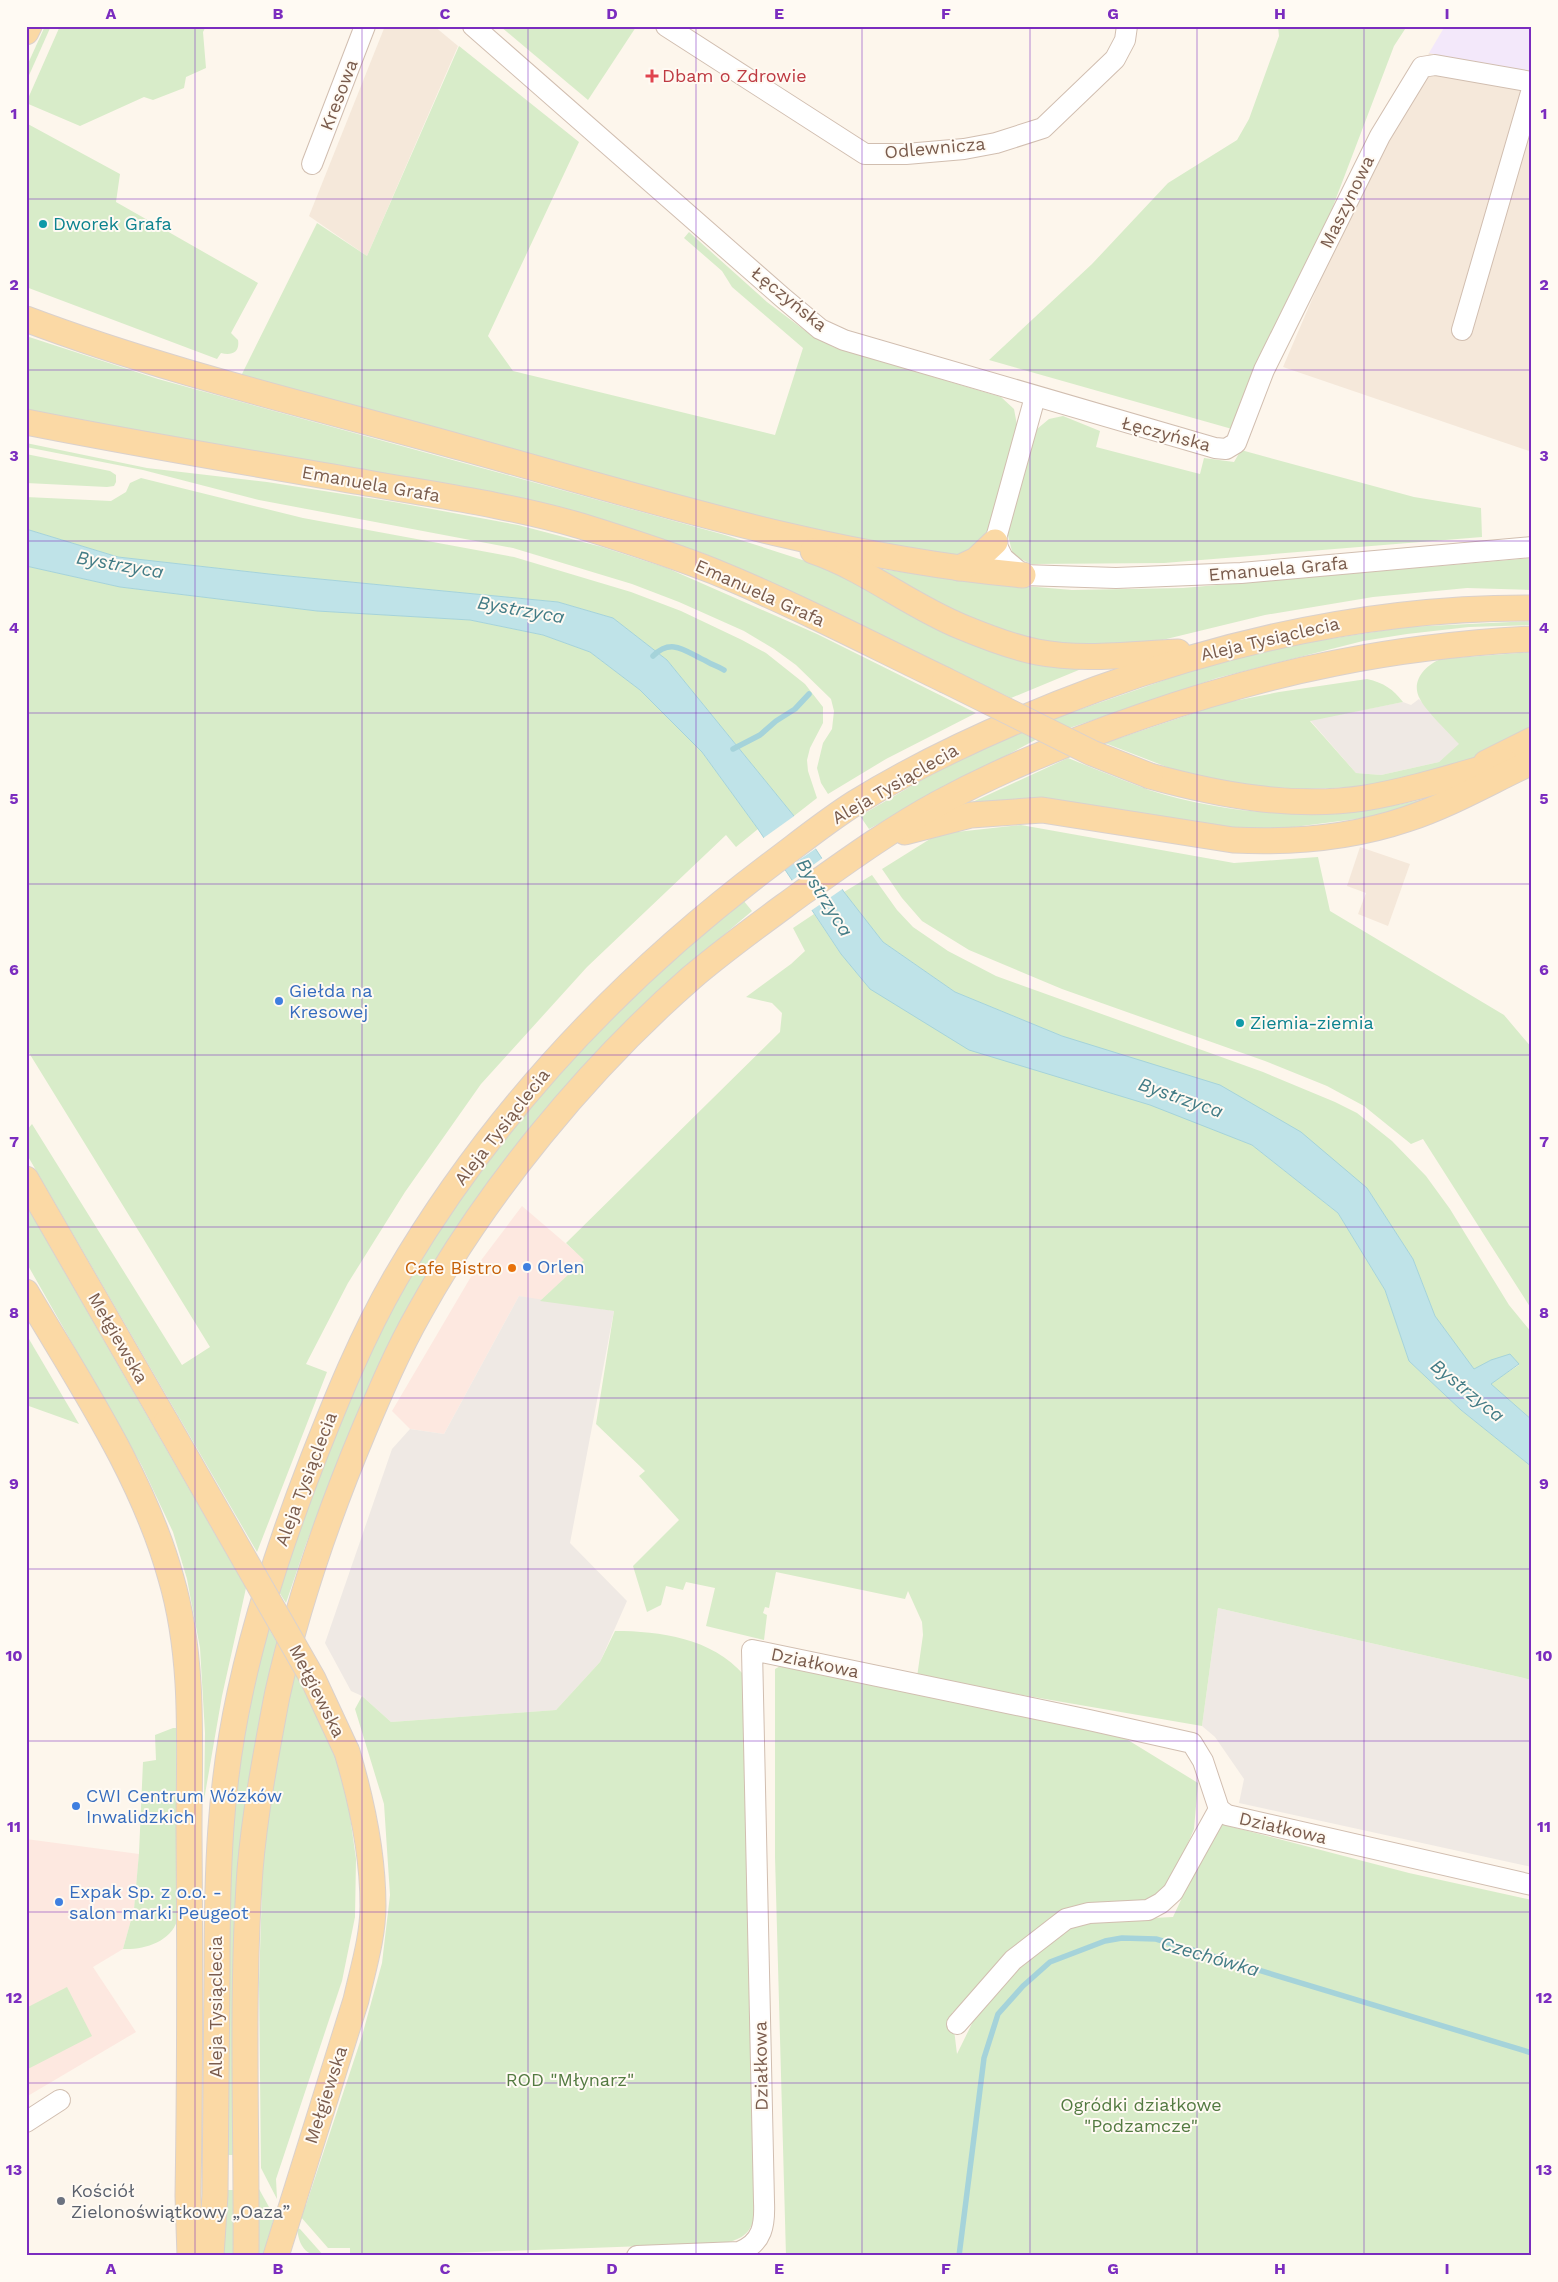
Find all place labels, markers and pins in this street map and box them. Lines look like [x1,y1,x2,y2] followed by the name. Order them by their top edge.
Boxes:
[662,65,807,86] place label: Dbam o Zdrowie
[646,70,658,82] marker: Dbam o Zdrowie
[53,213,172,234] place label: Dworek Grafa
[37,218,49,230] marker: Dworek Grafa
[289,980,372,1022] place label: Giełda na Kresowej
[273,995,285,1007] marker: Giełda na Kresowej
[1250,1012,1374,1033] place label: Ziemia-ziemia
[1234,1017,1246,1029] marker: Ziemia-ziemia
[537,1256,585,1277] place label: Orlen
[405,1257,502,1278] place label: Cafe Bistro
[521,1261,533,1273] marker: Orlen
[506,1262,518,1274] marker: Cafe Bistro
[86,1785,282,1827] place label: CWI Centrum Wózków Inwalidzkich
[70,1800,82,1812] marker: CWI Centrum Wózków Inwalidzkich
[69,1881,249,1923] place label: Expak Sp. z o.o. - salon marki Peugeot
[53,1896,65,1908] marker: Expak Sp. z o.o. - salon marki Peugeot
[71,2180,290,2222] place label: Kościół Zielonoświątkowy „Oaza”
[55,2195,67,2207] marker: Kościół Zielonoświątkowy „Oaza”

